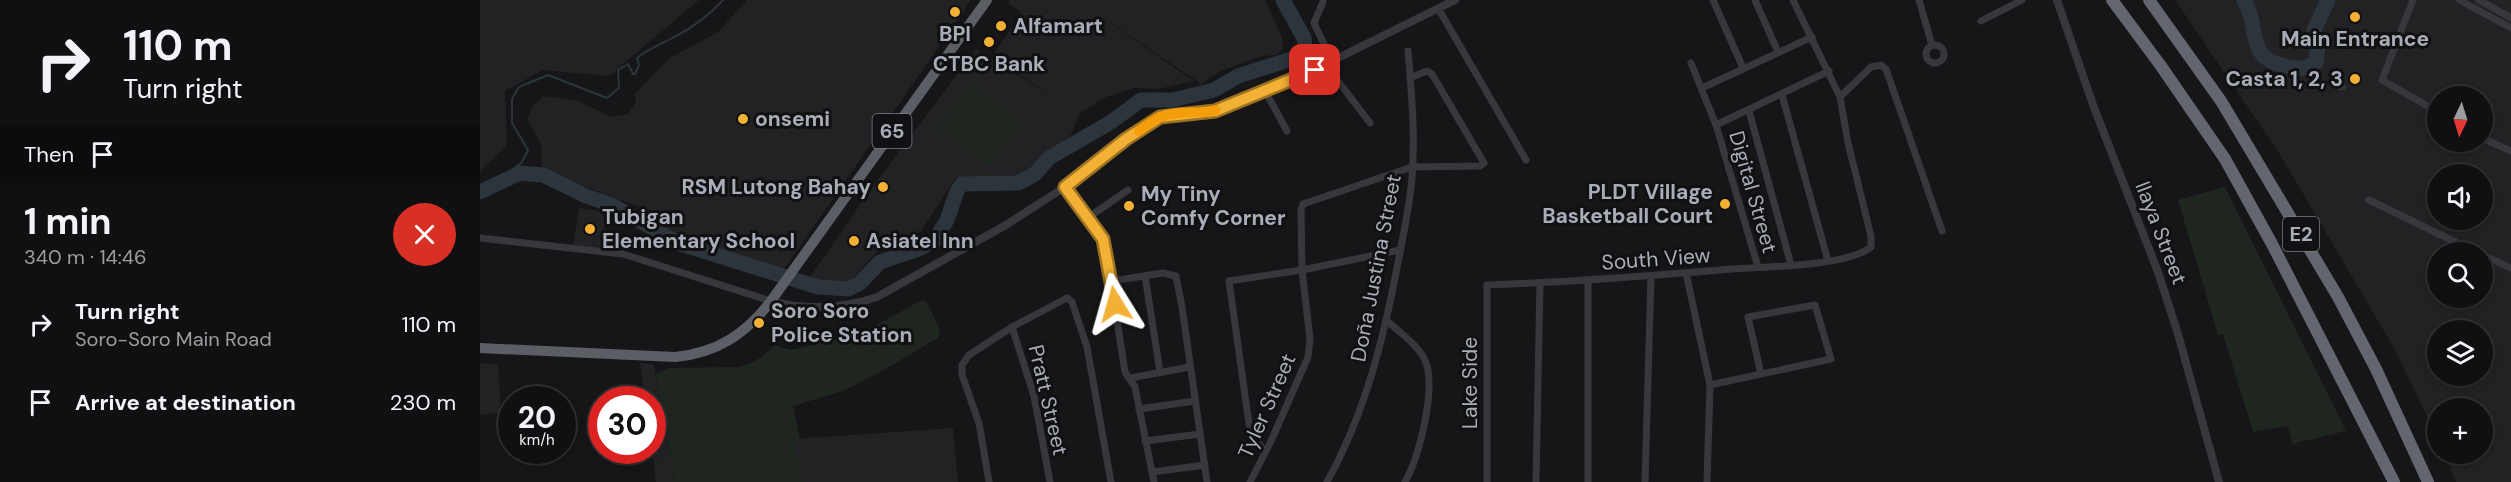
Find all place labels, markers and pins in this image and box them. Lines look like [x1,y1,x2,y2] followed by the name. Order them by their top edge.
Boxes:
[948,5,962,19] marker: BPI
[2348,10,2362,24] marker: Main Entrance
[1013,12,1103,40] place label: Alfamart
[994,19,1008,33] marker: Alfamart
[939,20,971,48] place label: BPI
[2281,25,2429,53] place label: Main Entrance
[982,35,996,49] marker: CTBC Bank
[1289,44,1340,95] pin
[933,50,1045,78] place label: CTBC Bank
[2225,65,2343,93] place label: Casta 1, 2, 3
[2348,72,2362,86] marker: Casta 1, 2, 3
[755,105,830,133] place label: onsemi
[736,112,750,126] marker: onsemi
[682,173,871,201] place label: RSM Lutong Bahay
[1542,178,1713,230] place label: PLDT Village Basketball Court
[876,180,890,194] marker: RSM Lutong Bahay
[1141,180,1286,232] place label: My Tiny Comfy Corner
[1718,197,1732,211] marker: PLDT Village Basketball Court
[1122,199,1136,213] marker: My Tiny Comfy Corner
[602,203,795,255] place label: Tubigan Elementary School
[583,222,597,236] marker: Tubigan Elementary School
[866,227,974,255] place label: Asiatel Inn
[847,234,861,248] marker: Asiatel Inn
[771,297,912,349] place label: Soro Soro Police Station
[752,316,766,330] marker: Soro Soro Police Station

